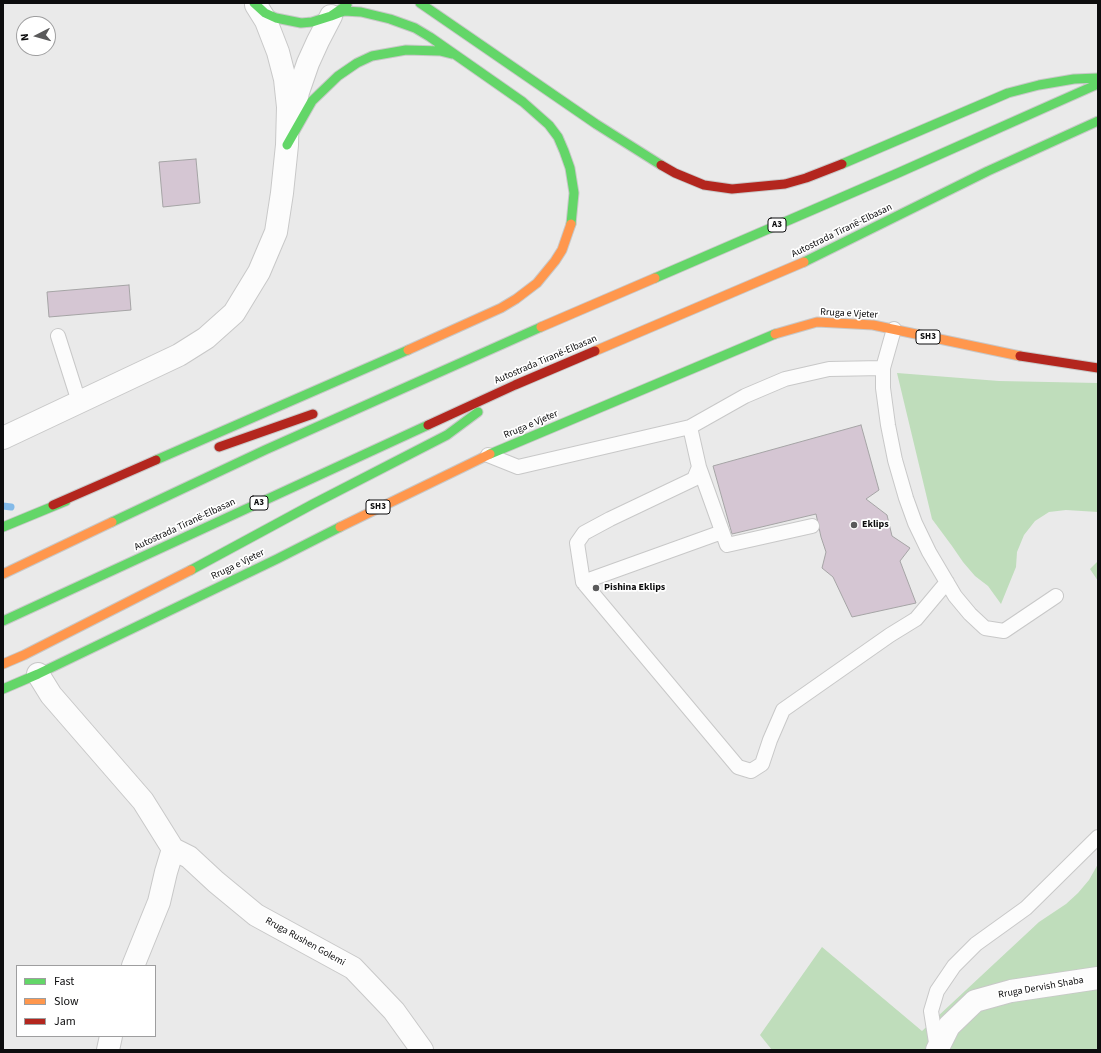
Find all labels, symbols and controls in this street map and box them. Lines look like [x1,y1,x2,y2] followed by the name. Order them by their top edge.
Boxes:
[16,16,56,56] north arrow
[17,33,32,42] text: N
[790,201,894,261] street label: Autostrada Tiranë-Elbasan
[768,218,786,232] road number: A3
[820,307,878,321] street label: Rruga e Vjeter
[916,330,940,344] road number: SH3
[493,333,599,387] street label: Autostrada Tiranë-Elbasan
[502,408,560,442] street label: Rruga e Vjeter
[132,496,238,554] street label: Autostrada Tiranë-Elbasan
[250,496,268,510] road number: A3
[366,500,390,514] road number: SH3
[862,519,889,531] place label: Eklips
[849,520,859,530] marker: Eklips
[209,547,267,583] street label: Rruga e Vjeter
[604,582,665,594] place label: Pishina Eklips
[591,583,601,593] marker: Pishina Eklips
[263,915,347,969] street label: Rruga Rushen Golemi
[16,965,156,1037] legend
[54,973,74,990] text: Fast
[997,975,1085,1001] street label: Rruga Dervish Shaba
[54,993,79,1010] text: Slow
[54,1013,76,1030] text: Jam

